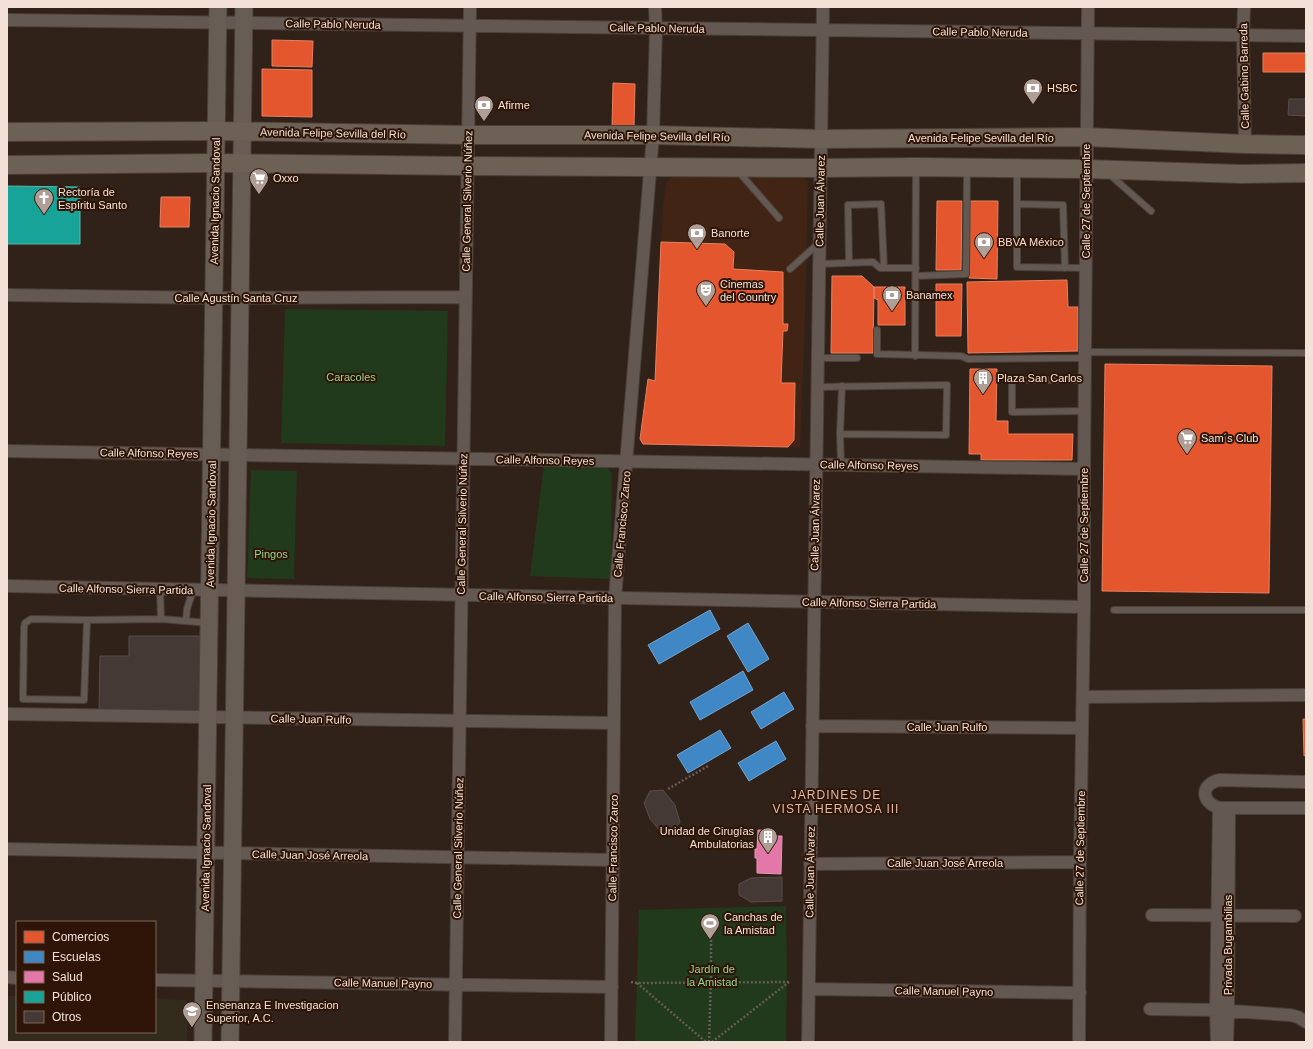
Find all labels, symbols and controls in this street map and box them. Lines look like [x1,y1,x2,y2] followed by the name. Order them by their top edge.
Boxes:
[285,17,382,31] street label: Calle Pablo Neruda
[609,21,706,35] street label: Calle Pablo Neruda
[1237,22,1251,129] street label: Calle Gabino Barreda
[932,25,1029,39] street label: Calle Pablo Neruda
[1022,77,1044,105] bank icon: HSBC
[1047,82,1078,94] place label: HSBC
[473,94,495,122] bank icon: Afirme
[498,99,530,111] place label: Afirme
[260,126,406,140] street label: Avenida Felipe Sevilla del Río
[584,129,730,143] street label: Avenida Felipe Sevilla del Río
[460,130,474,272] street label: Calle General Silverio Núñez
[908,132,1054,144] street label: Avenida Felipe Sevilla del Río
[208,137,222,265] street label: Avenida Ignacio Sandoval
[1080,144,1092,258] street label: Calle 27 de Septiembre
[813,155,827,247] street label: Calle Juan Álvarez
[248,167,270,195] supermarket icon: Oxxo
[273,172,299,184] place label: Oxxo
[58,186,127,211] place label: Rectoría de Espíritu Santo
[33,187,55,215] church icon: Rectoría de Espíritu Santo
[686,222,708,250] bank icon: Banorte
[711,227,750,239] place label: Banorte
[973,231,995,259] bank icon: BBVA México
[998,236,1064,248] place label: BBVA México
[720,278,777,303] place label: Cinemas del Country
[695,279,717,307] theatre icon: Cinemas del Country
[881,284,903,312] bank icon: Banamex
[906,289,953,301] place label: Banamex
[175,292,297,304] street label: Calle Agustín Santa Cruz
[972,367,994,395] building icon: Plaza San Carlos
[326,371,376,383] park label: Caracoles
[997,372,1082,384] place label: Plaza San Carlos
[1176,427,1198,455] supermarket icon: Sam´s Club
[1201,432,1258,444] place label: Sam´s Club
[100,446,199,460] street label: Calle Alfonso Reyes
[455,453,469,595] street label: Calle General Silverio Núñez
[496,453,595,467] street label: Calle Alfonso Reyes
[820,458,919,472] street label: Calle Alfonso Reyes
[204,460,218,588] street label: Avenida Ignacio Sandoval
[1078,468,1090,582] street label: Calle 27 de Septiembre
[611,470,633,578] street label: Calle Francisco Zarco
[808,479,822,571] street label: Calle Juan Álvarez
[254,548,288,560] park label: Pingos
[59,582,194,596] street label: Calle Alfonso Sierra Partida
[479,590,614,604] street label: Calle Alfonso Sierra Partida
[802,596,937,610] street label: Calle Alfonso Sierra Partida
[271,712,351,726] street label: Calle Juan Rulfo
[907,721,987,733] street label: Calle Juan Rulfo
[451,777,465,919] street label: Calle General Silverio Núñez
[199,784,213,912] street label: Avenida Ignacio Sandoval
[773,788,899,816] district label: JARDINES DE VISTA HERMOSA III
[1073,790,1087,906] street label: Calle 27 de Septiembre
[606,794,620,902] street label: Calle Francisco Zarco
[660,825,754,850] place label: Unidad de Cirugías Ambulatorias
[757,826,779,854] building icon: Unidad de Cirugías Ambulatorias
[803,826,817,918] street label: Calle Juan Álvarez
[252,848,369,862] street label: Calle Juan José Arreola
[887,857,1004,869] street label: Calle Juan José Arreola
[1222,894,1234,995] street label: Privada Bugambilias
[724,911,783,936] place label: Canchas de la Amistad
[699,912,721,940] sports icon: Canchas de la Amistad
[16,921,156,1033] legend
[52,930,109,944] text: Comercios
[52,950,101,964] text: Escuelas
[687,963,737,988] park label: Jardín de la Amistad
[52,970,83,984] text: Salud
[334,976,432,990] street label: Calle Manuel Payno
[895,984,993,998] street label: Calle Manuel Payno
[52,990,92,1004] text: Público
[206,999,339,1024] place label: Ensenanza E Investigacion Superior, A.C.
[181,1000,203,1028] school or university icon: Ensenanza E Investigacion Superior, A.C.
[52,1010,81,1024] text: Otros

